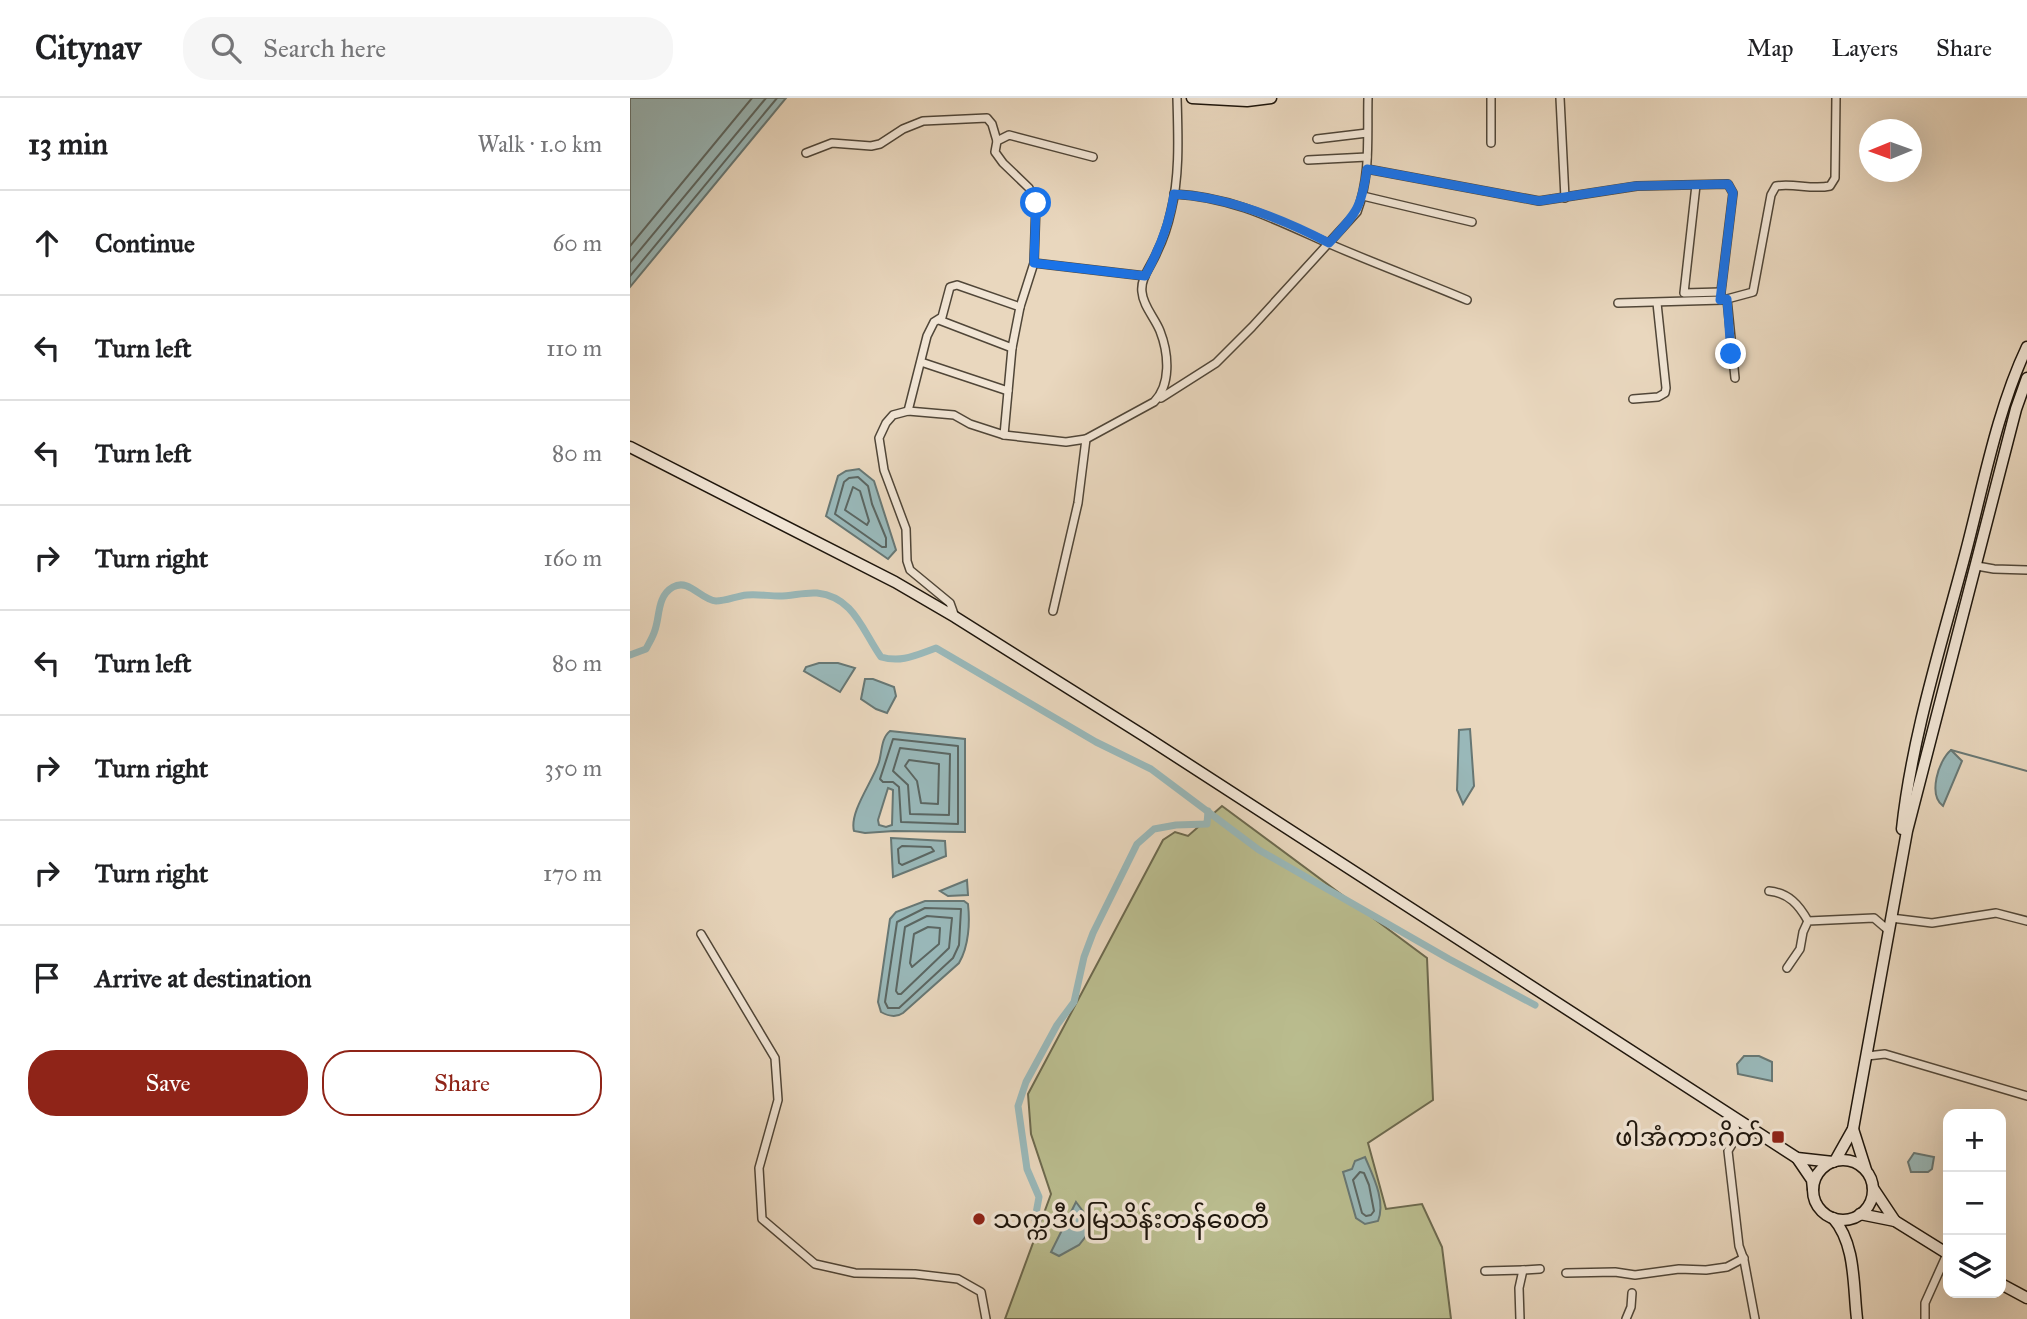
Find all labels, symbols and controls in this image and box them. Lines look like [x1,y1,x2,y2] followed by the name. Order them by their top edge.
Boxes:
[183,17,673,80] search box
[35,28,141,68] text: Citynav
[207,29,245,67] icon: search
[263,32,386,64] text: Search here
[1747,33,1794,63] text: Map
[1832,33,1898,63] text: Layers
[1936,33,1992,63] text: Share
[1859,119,1922,182] north arrow
[28,126,108,162] text: 13 min
[478,130,602,158] text: Walk · 1.0 km
[1020,187,1051,218] route start
[28,224,66,262] icon: ahead
[95,227,195,259] text: Continue
[553,229,602,257] text: 60 m
[28,329,66,367] icon: left
[95,332,191,364] text: Turn left
[546,334,602,362] text: 110 m
[1715,338,1746,369] route end
[28,434,66,472] icon: left
[95,437,191,469] text: Turn left
[552,439,602,467] text: 80 m
[28,539,66,577] icon: right
[95,542,208,574] text: Turn right
[544,544,602,572] text: 160 m
[28,644,66,682] icon: left
[95,647,191,679] text: Turn left
[552,649,602,677] text: 80 m
[28,749,66,787] icon: right
[95,752,208,784] text: Turn right
[544,754,602,782] text: 350 m
[28,854,66,892] icon: right
[95,857,208,889] text: Turn right
[543,859,602,887] text: 170 m
[28,959,66,997] icon: arrive
[95,962,312,994] text: Arrive at destination
[28,1050,308,1116] button: Save
[322,1050,602,1116] button: Share
[1943,1109,2006,1298] map controls
[1943,1109,2006,1172] button: +
[1615,1120,1764,1153] place label: ဖါအံကားဂိတ်
[1770,1129,1786,1145] marker: ဖါအံကားဂိတ်
[1943,1172,2006,1235] button: −
[993,1202,1269,1240] place label: သက္ကဒီပမြသိန်းတန်စေတီ
[971,1211,987,1227] marker: သက္ကဒီပမြသိန်းတန်စေတီ
[1943,1235,2006,1298] button: layers

